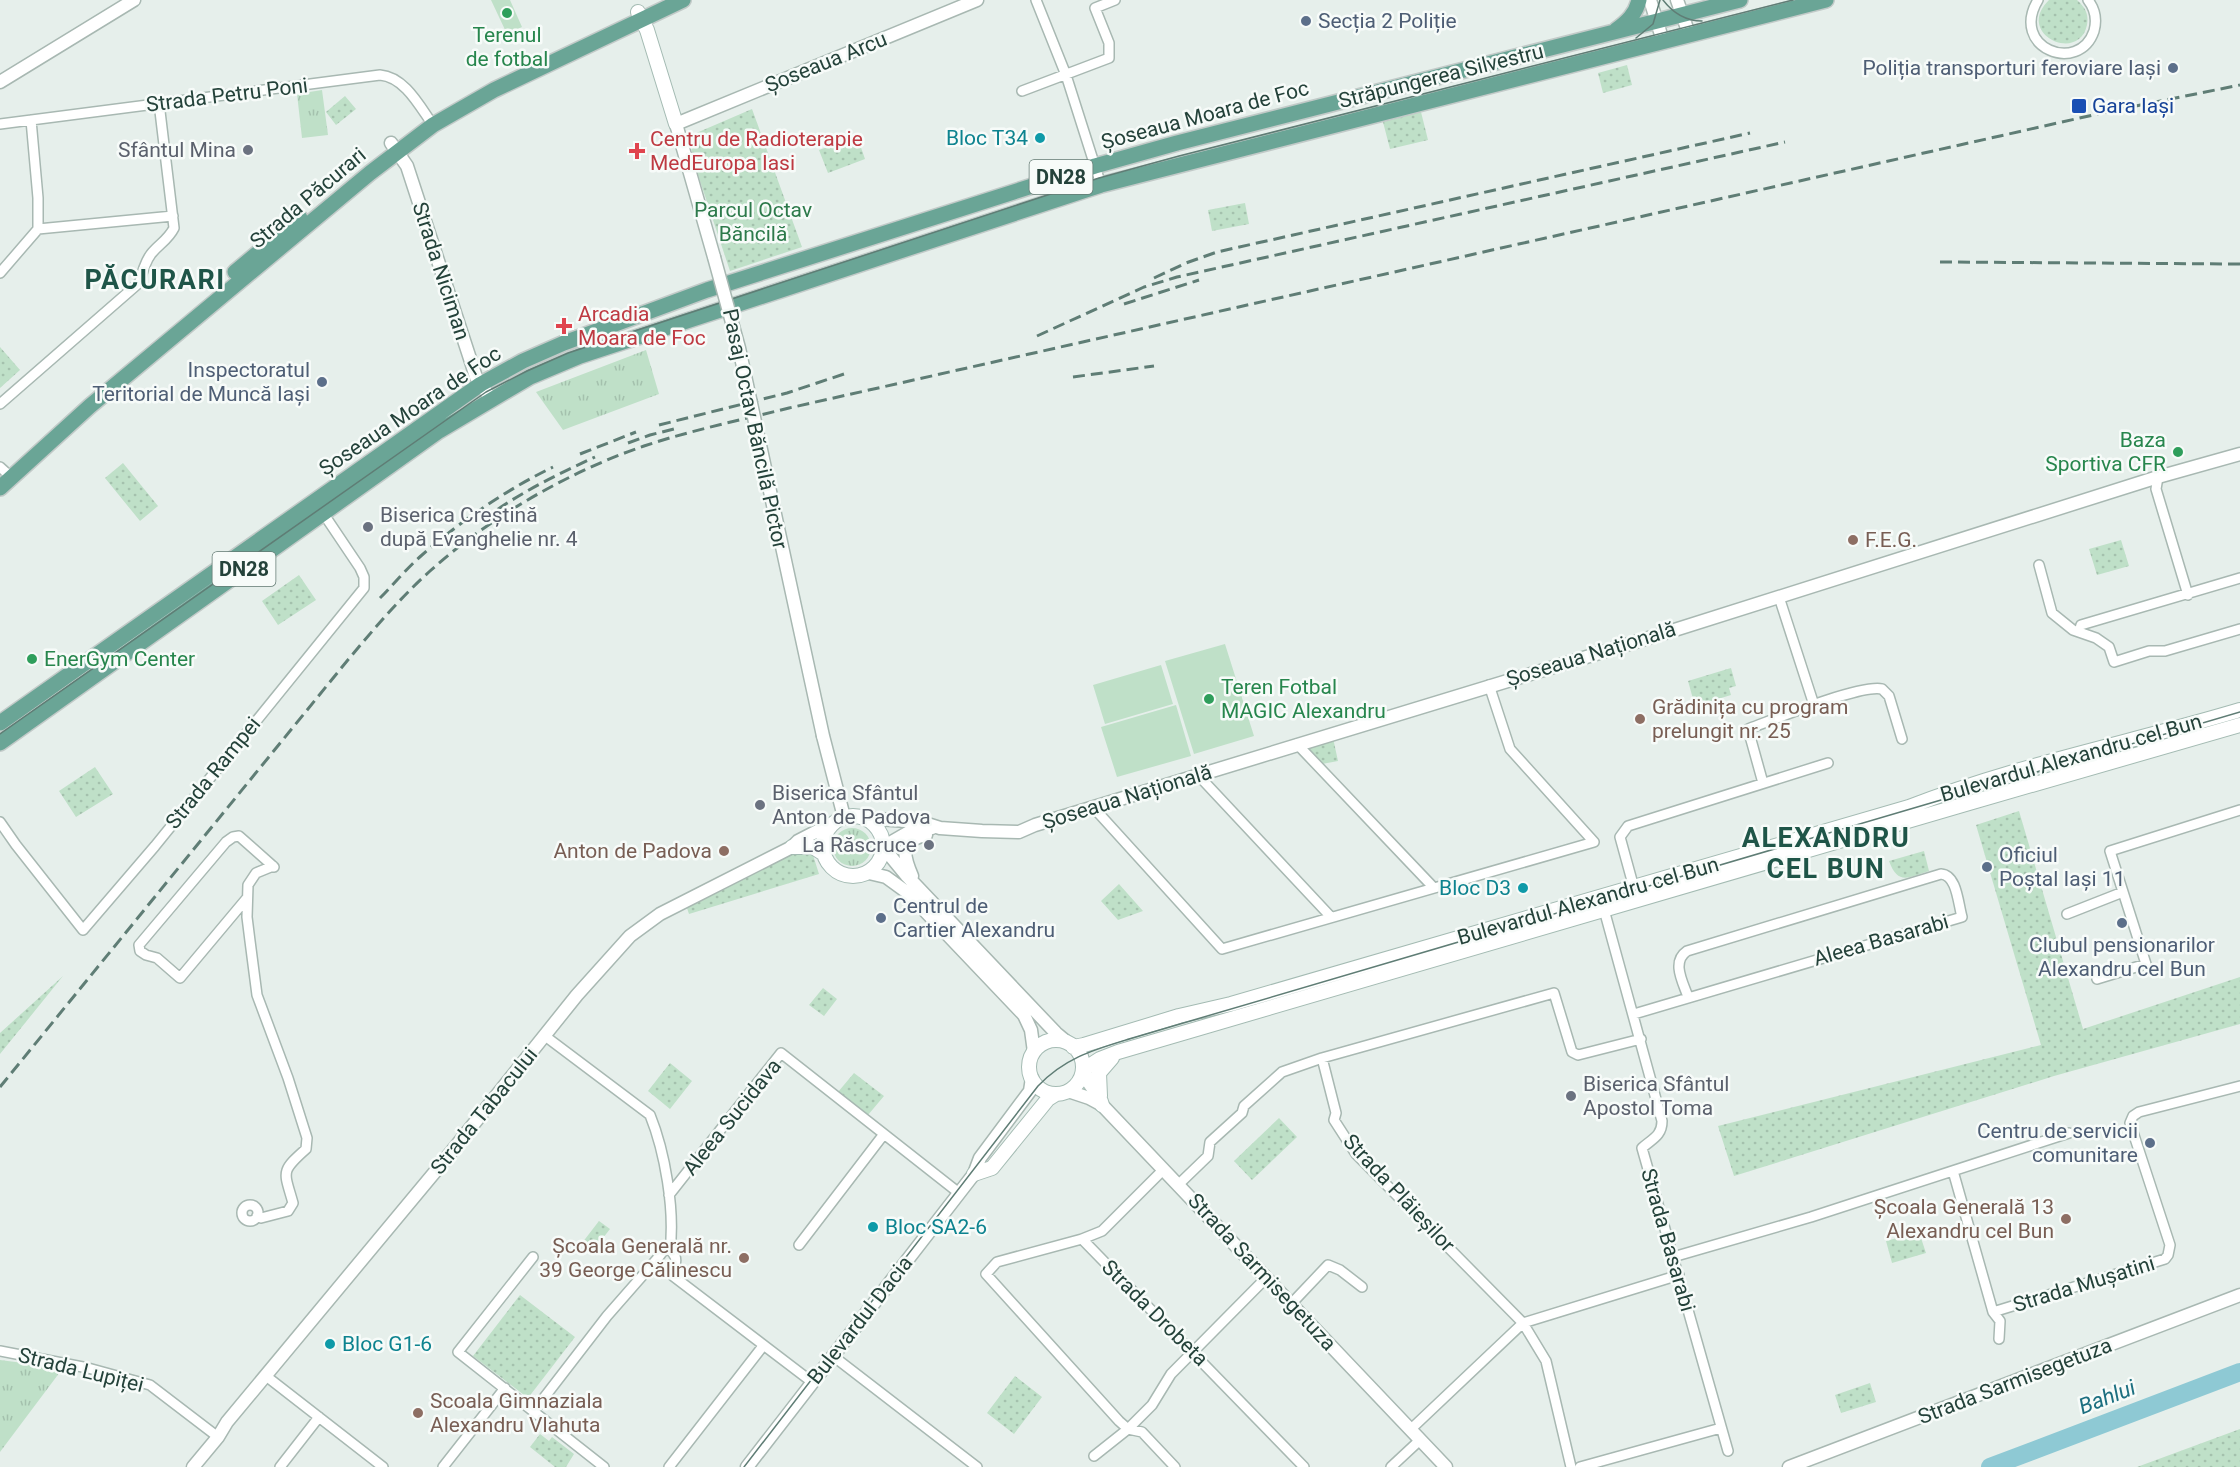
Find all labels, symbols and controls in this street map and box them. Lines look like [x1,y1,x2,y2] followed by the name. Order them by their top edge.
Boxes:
[500,6,514,20] marker: Terenul de fotbal
[1318,9,1457,34] place label: Secția 2 Poliție
[1299,14,1313,28] marker: Secția 2 Poliție
[466,23,548,71] place label: Terenul de fotbal
[762,27,890,97] street label: Șoseaua Arcu
[1336,39,1546,113] street label: Străpungerea Silvestru
[1862,56,2161,81] place label: Poliția transporturi feroviare Iași
[2166,61,2180,75] marker: Poliția transporturi feroviare Iași
[145,73,309,117] street label: Strada Petru Poni
[1099,76,1311,154] street label: Șoseaua Moara de Foc
[2092,94,2174,118] place label: Gara Iași
[2070,97,2088,115] marker: Gara Iași
[946,126,1028,150] place label: Bloc T34
[650,127,863,175] place label: Centru de Radioterapie MedEuropa Iasi
[1033,131,1047,145] marker: Bloc T34
[118,138,236,162] place label: Sfântul Mina
[628,142,646,160] marker: Centru de Radioterapie MedEuropa Iasi
[241,143,255,157] marker: Sfântul Mina
[245,143,371,253] street label: Strada Păcurari
[1030,160,1092,194] road number: DN28
[694,198,812,246] park label: Parcul Octav Băncilă
[407,199,475,343] street label: Strada Niciman
[84,264,226,296] district label: PĂCURARI
[578,302,706,350] place label: Arcadia Moara de Foc
[718,307,792,551] street label: Pasaj Octav Băncilă Pictor
[555,317,573,335] marker: Arcadia Moara de Foc
[315,341,505,481] street label: Șoseaua Moara de Foc
[92,358,310,406] place label: Inspectoratul Teritorial de Muncă Iași
[315,375,329,389] marker: Inspectoratul Teritorial de Muncă Iași
[2045,428,2166,476] place label: Baza Sportiva CFR
[2171,445,2185,459] marker: Baza Sportiva CFR
[380,503,578,551] place label: Biserica Creștină după Evanghelie nr. 4
[361,520,375,534] marker: Biserica Creștină după Evanghelie nr. 4
[1865,528,1917,552] place label: F.E.G.
[1846,533,1860,547] marker: F.E.G.
[212,552,276,586] road number: DN28
[1503,617,1679,692] street label: Șoseaua Națională
[44,647,195,671] place label: EnerGym Center
[25,652,39,666] marker: EnerGym Center
[1221,675,1386,723] place label: Teren Fotbal MAGIC Alexandru
[1202,692,1216,706] marker: Teren Fotbal MAGIC Alexandru
[1652,695,1848,743] place label: Grădinița cu program prelungit nr. 25
[1938,709,2204,807] street label: Bulevardul Alexandru cel Bun
[161,712,265,834] street label: Strada Rampei
[1633,712,1647,726] marker: Grădinița cu program prelungit nr. 25
[1039,760,1215,835] street label: Șoseaua Națională
[772,781,931,829] place label: Biserica Sfântul Anton de Padova
[753,798,767,812] marker: Biserica Sfântul Anton de Padova
[1742,822,1910,885] district label: ALEXANDRU CEL BUN
[802,833,917,857] place label: La Răscruce
[922,838,936,852] marker: La Răscruce
[553,839,712,863] place label: Anton de Padova
[1999,843,2125,891] place label: Oficiul Poștal Iași 11
[717,844,731,858] marker: Anton de Padova
[1455,852,1721,950] street label: Bulevardul Alexandru cel Bun
[1980,860,1994,874] marker: Oficiul Poștal Iași 11
[1439,876,1511,900] place label: Bloc D3
[1516,881,1530,895] marker: Bloc D3
[893,894,1055,942] place label: Centrul de Cartier Alexandru
[1811,909,1951,971] street label: Aleea Basarabi
[874,911,888,925] marker: Centrul de Cartier Alexandru
[2115,916,2129,930] marker: Clubul pensionarilor Alexandru cel Bun
[2029,933,2215,981] place label: Clubul pensionarilor Alexandru cel Bun
[426,1043,542,1179] street label: Strada Tabacului
[678,1054,786,1180] street label: Aleea Sucidava
[1583,1072,1729,1120] place label: Biserica Sfântul Apostol Toma
[1564,1089,1578,1103] marker: Biserica Sfântul Apostol Toma
[1977,1119,2138,1167] place label: Centru de servicii comunitare
[1338,1129,1460,1257] street label: Strada Plăieșilor
[2143,1136,2157,1150] marker: Centru de servicii comunitare
[1636,1166,1700,1314] street label: Strada Basarabi
[1183,1189,1341,1355] street label: Strada Sarmisegetuza
[1874,1195,2054,1243] place label: Școala Generală 13 Alexandru cel Bun
[2059,1212,2073,1226] marker: Școala Generală 13 Alexandru cel Bun
[885,1215,987,1239] place label: Bloc SA2-6
[866,1220,880,1234] marker: Bloc SA2-6
[539,1234,732,1282] place label: Școala Generală nr. 39 George Călinescu
[737,1251,751,1265] marker: Școala Generală nr. 39 George Călinescu
[803,1251,917,1389] street label: Bulevardul Dacia
[2010,1251,2158,1317] street label: Strada Mușatini
[1097,1255,1213,1371] street label: Strada Drobeta
[342,1332,432,1356] place label: Bloc G1-6
[1915,1333,2115,1429] street label: Strada Sarmisegetuza
[323,1337,337,1351] marker: Bloc G1-6
[16,1343,146,1398] street label: Strada Lupiței
[2075,1375,2140,1419] water label: Bahlui
[430,1389,603,1437] place label: Scoala Gimnaziala Alexandru Vlahuta
[411,1406,425,1420] marker: Scoala Gimnaziala Alexandru Vlahuta

